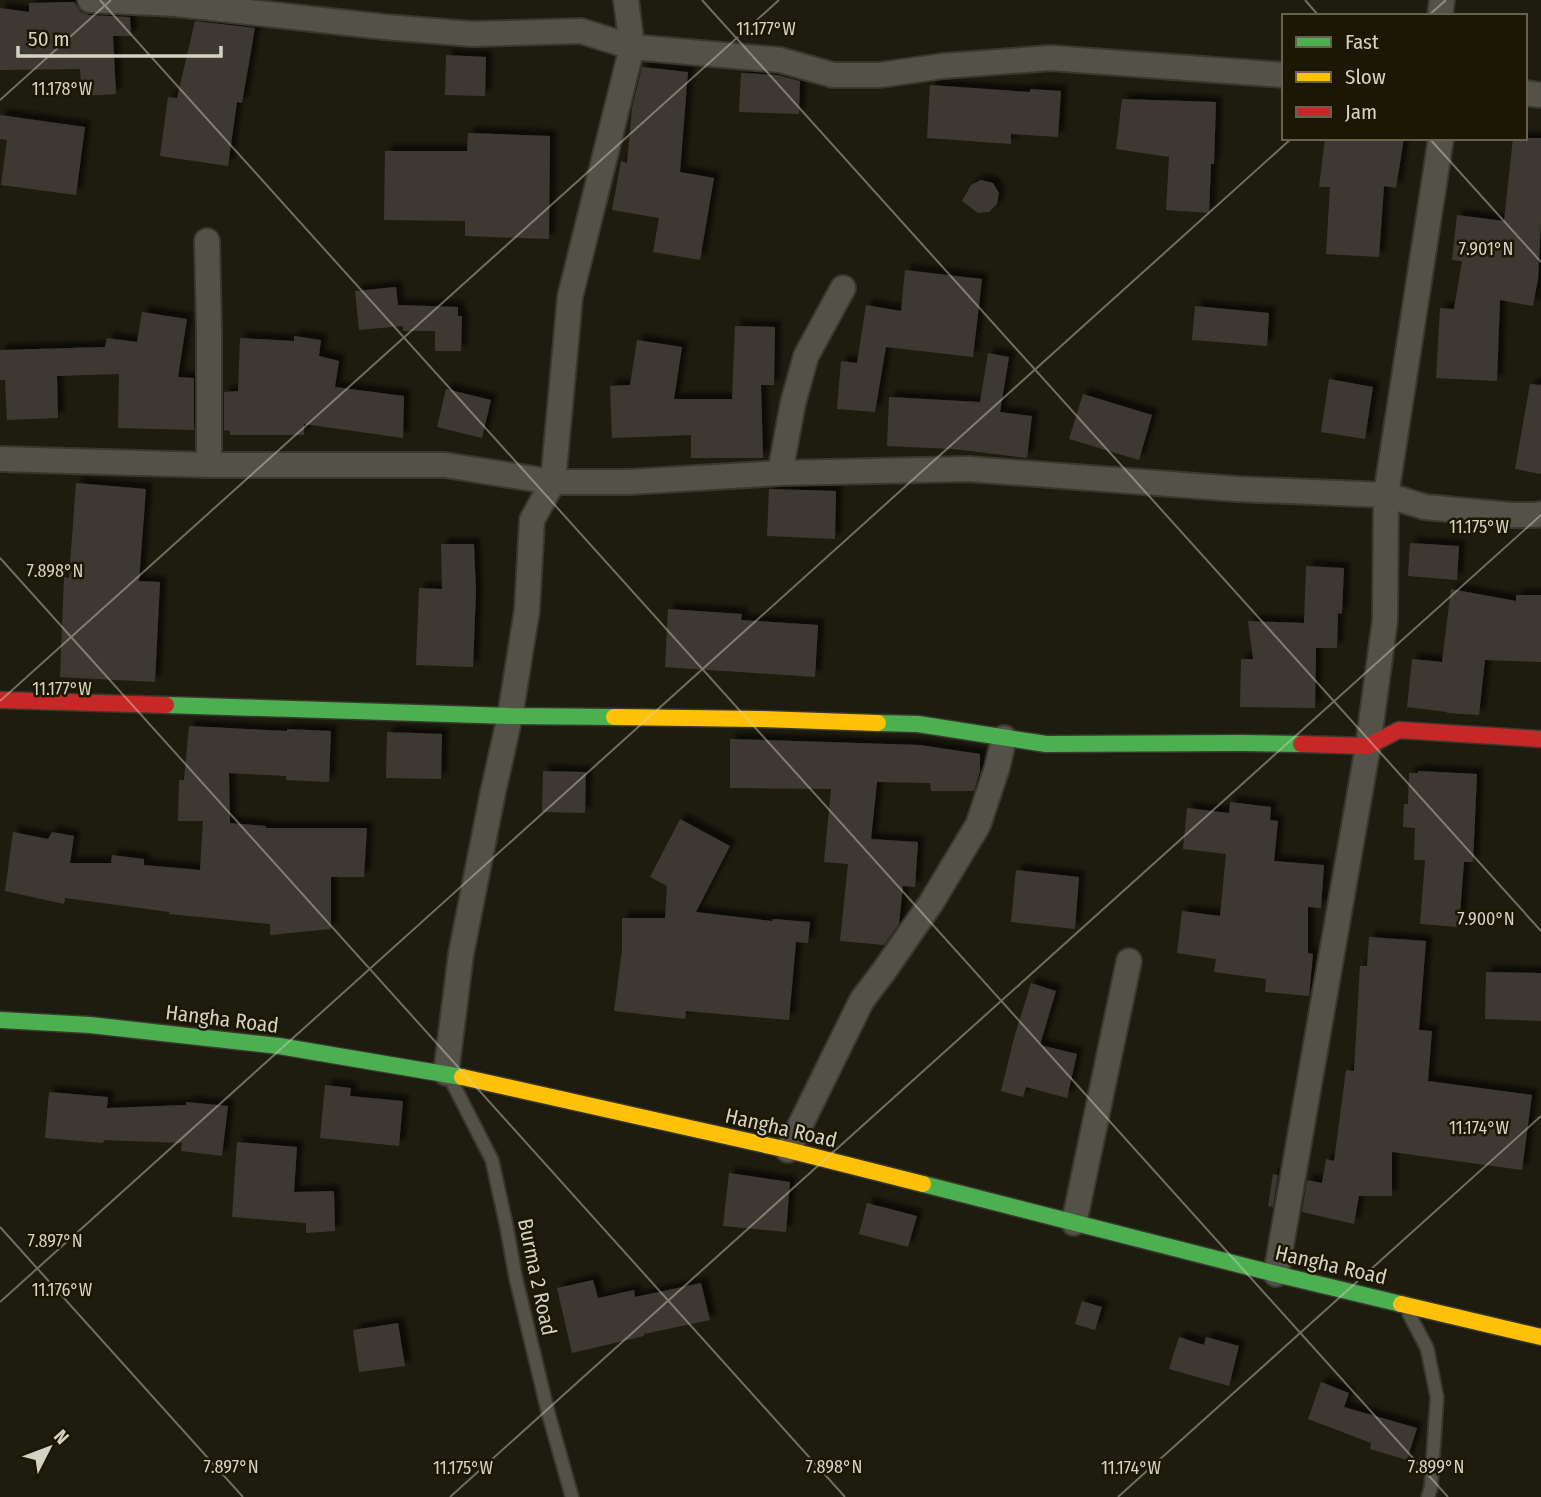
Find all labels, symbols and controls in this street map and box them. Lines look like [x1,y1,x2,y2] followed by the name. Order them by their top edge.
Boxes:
[18,14,220,58] scale bar
[1282,14,1527,140] legend
[736,18,796,40] text: 11.177°W
[28,26,70,52] text: 50 m
[1345,29,1379,55] text: Fast
[1345,64,1386,90] text: Slow
[32,78,93,100] text: 11.178°W
[1345,99,1377,125] text: Jam
[1459,238,1513,260] text: 7.901°N
[1449,516,1509,538] text: 11.175°W
[27,560,83,582] text: 7.898°N
[32,678,92,700] text: 11.177°W
[1457,908,1515,930] text: 7.900°N
[164,999,280,1039] street label: Hangha Road
[723,1103,839,1153] street label: Hangha Road
[1449,1117,1510,1139] text: 11.174°W
[512,1216,562,1338] street label: Burma 2 Road
[27,1230,83,1252] text: 7.897°N
[1273,1240,1389,1290] street label: Hangha Road
[32,1279,93,1301] text: 11.176°W
[14,1413,84,1483] north arrow
[49,1425,74,1449] text: N
[203,1456,259,1478] text: 7.897°N
[806,1456,862,1478] text: 7.898°N
[1408,1456,1464,1478] text: 7.899°N
[433,1457,493,1479] text: 11.175°W
[1101,1457,1162,1479] text: 11.174°W

